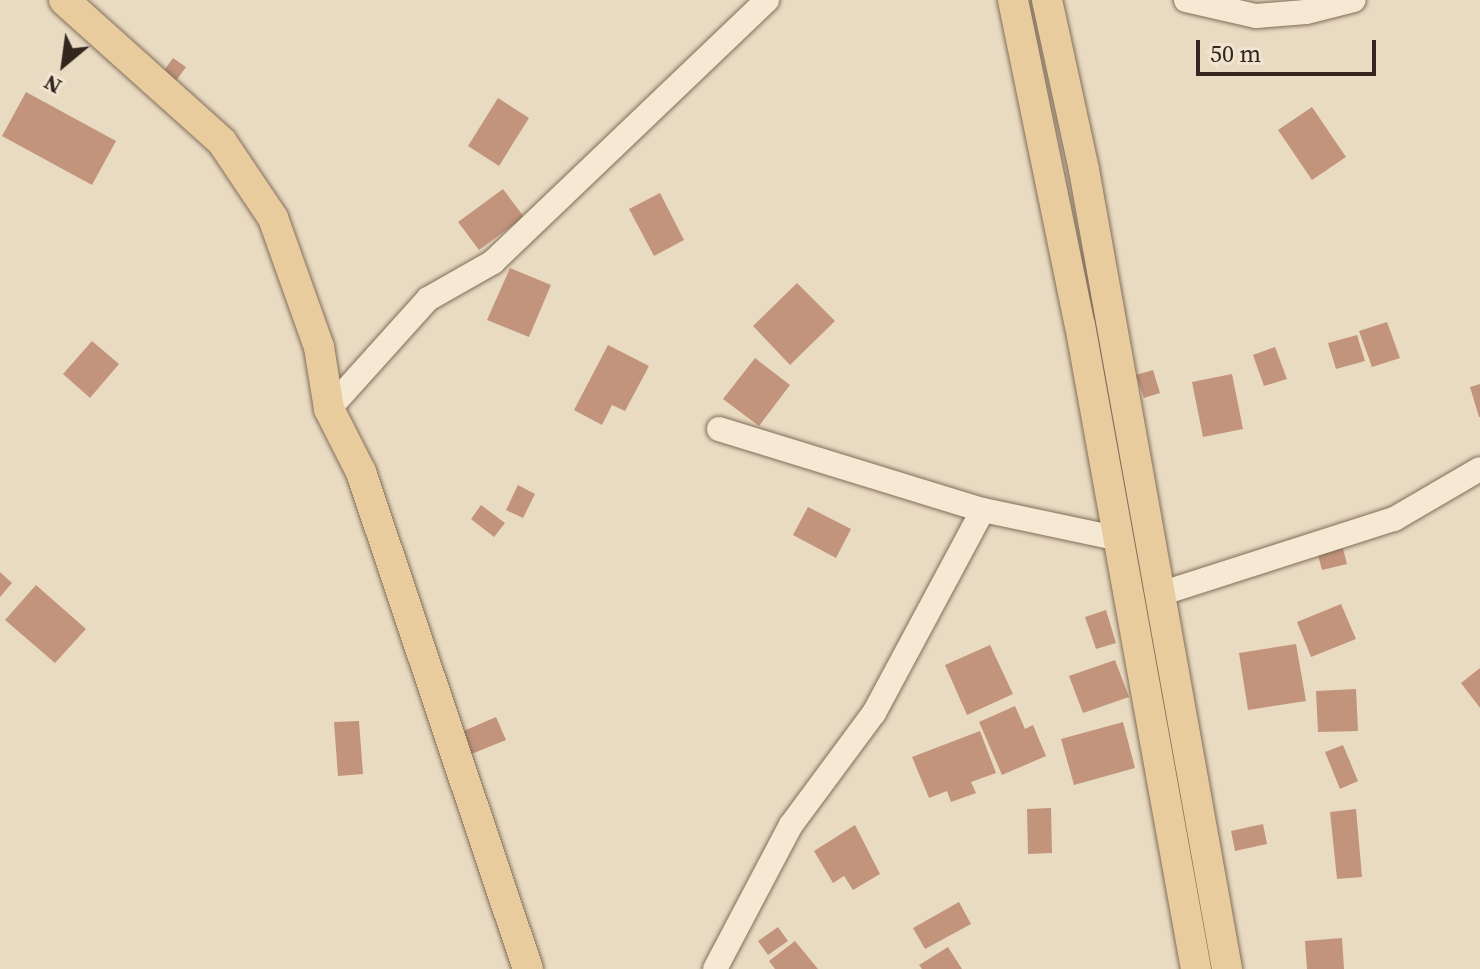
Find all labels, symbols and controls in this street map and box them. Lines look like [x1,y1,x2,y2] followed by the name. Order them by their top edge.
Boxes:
[24,24,104,104] north arrow
[1200,24,1380,74] scale bar
[1210,37,1261,70] text: 50 m
[38,68,67,102] text: N

